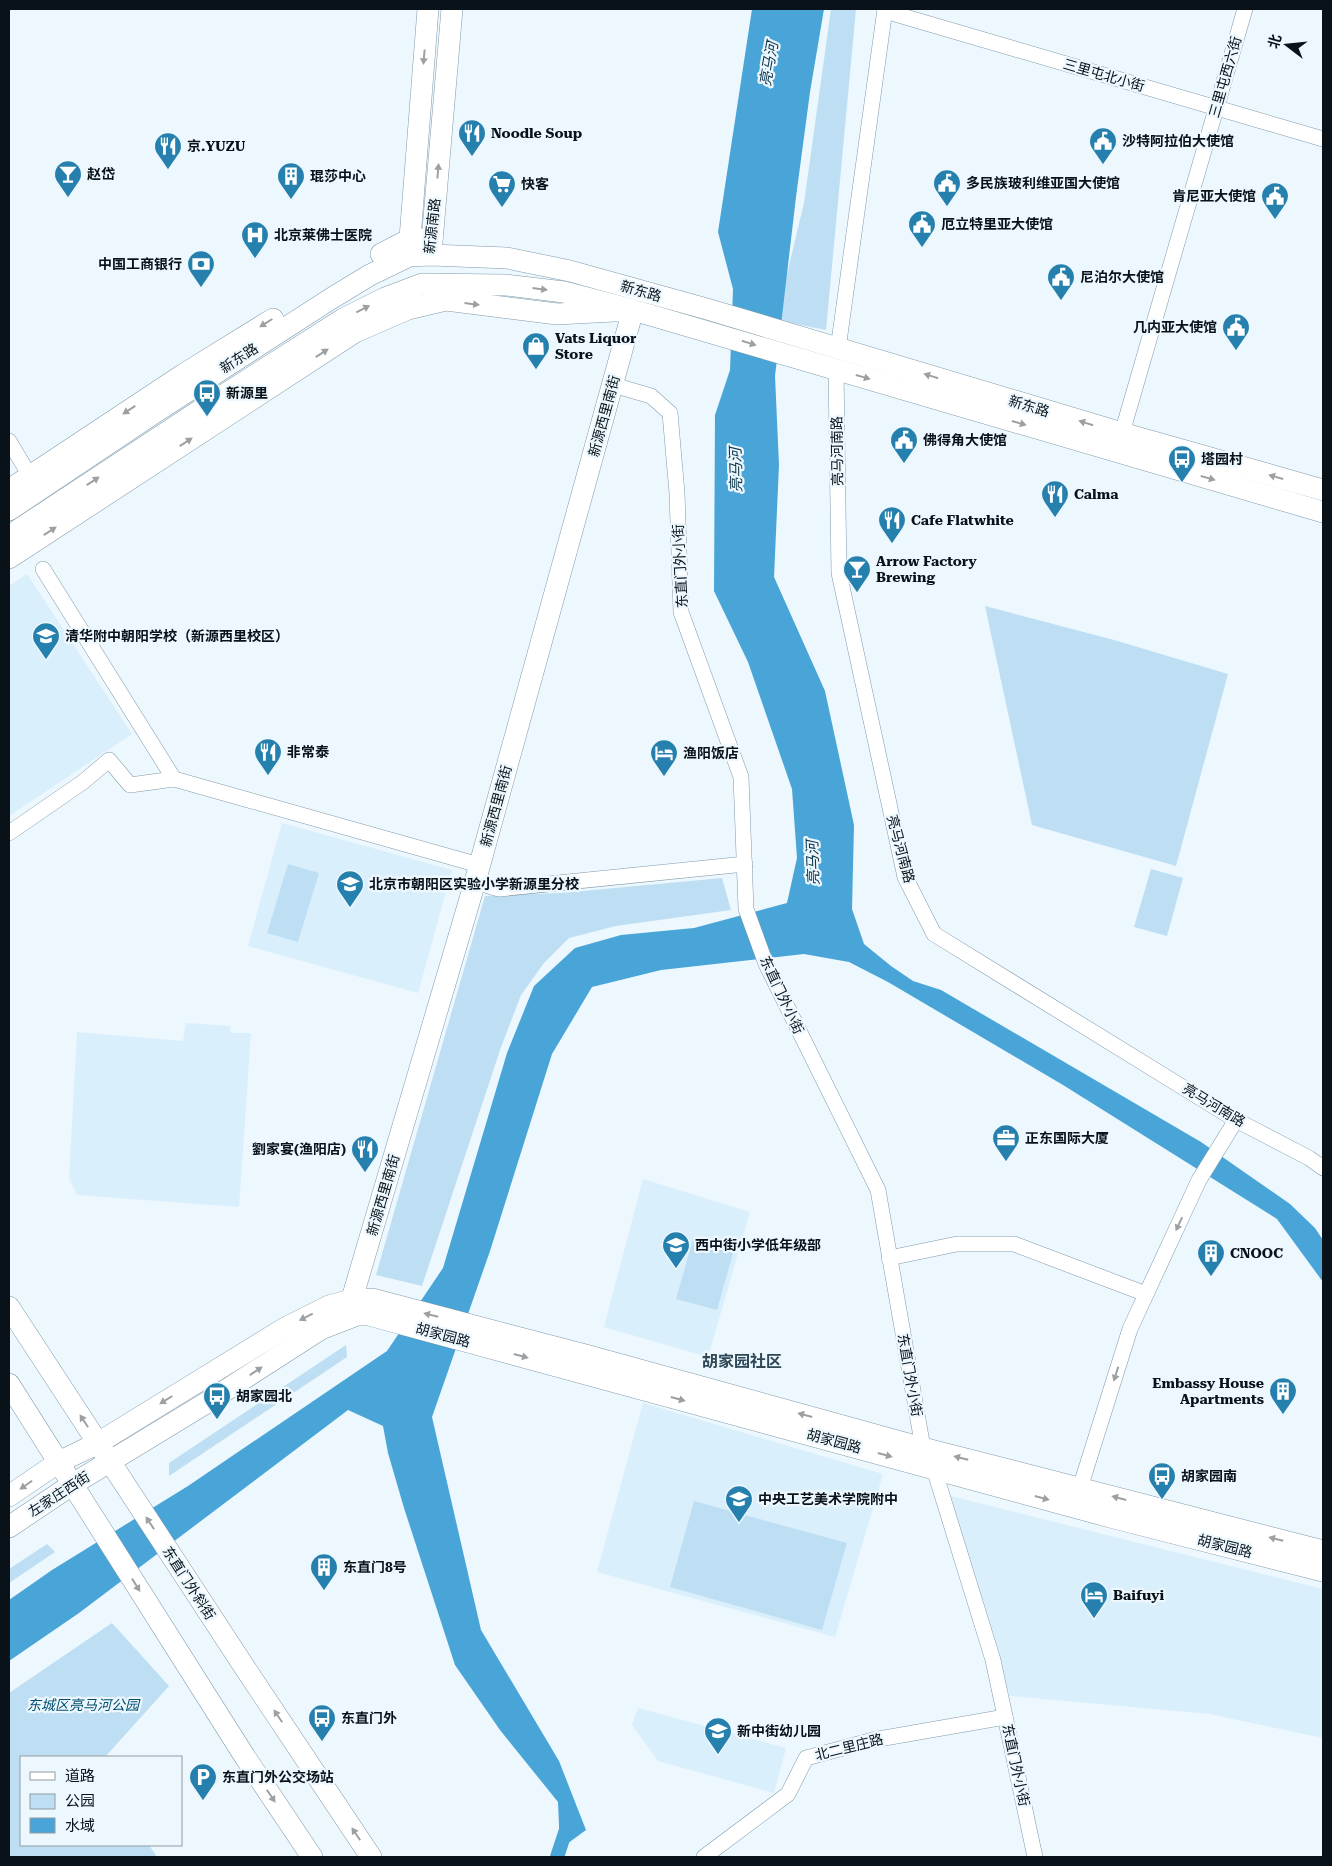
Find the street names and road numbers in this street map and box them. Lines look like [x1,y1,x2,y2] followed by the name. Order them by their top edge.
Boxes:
[1206,34,1244,120] street label: 三里屯西六街
[1061,56,1147,94] street label: 三里屯北小街
[421,197,443,255] street label: 新源南路
[619,278,663,304] street label: 新东路
[217,340,261,376] street label: 新东路
[585,373,623,459] street label: 新源西里南街
[1007,392,1051,420] street label: 新东路
[828,416,846,486] street label: 亮马河南路
[670,524,690,608] street label: 东直门外小街
[477,763,515,849] street label: 新源西里南街
[884,813,918,885] street label: 亮马河南路
[757,954,807,1036] street label: 东直门外小街
[1180,1080,1248,1130] street label: 亮马河南路
[364,1152,402,1238] street label: 新源西里南街
[414,1320,472,1350] street label: 胡家园路
[895,1332,925,1418] street label: 东直门外小街
[805,1426,863,1456] street label: 胡家园路
[25,1468,93,1520] street label: 左家庄西街
[1196,1531,1254,1561] street label: 胡家园路
[159,1543,219,1623] street label: 东直门外斜街
[999,1722,1033,1808] street label: 东直门外小街
[813,1731,885,1763] street label: 北二里庄路

